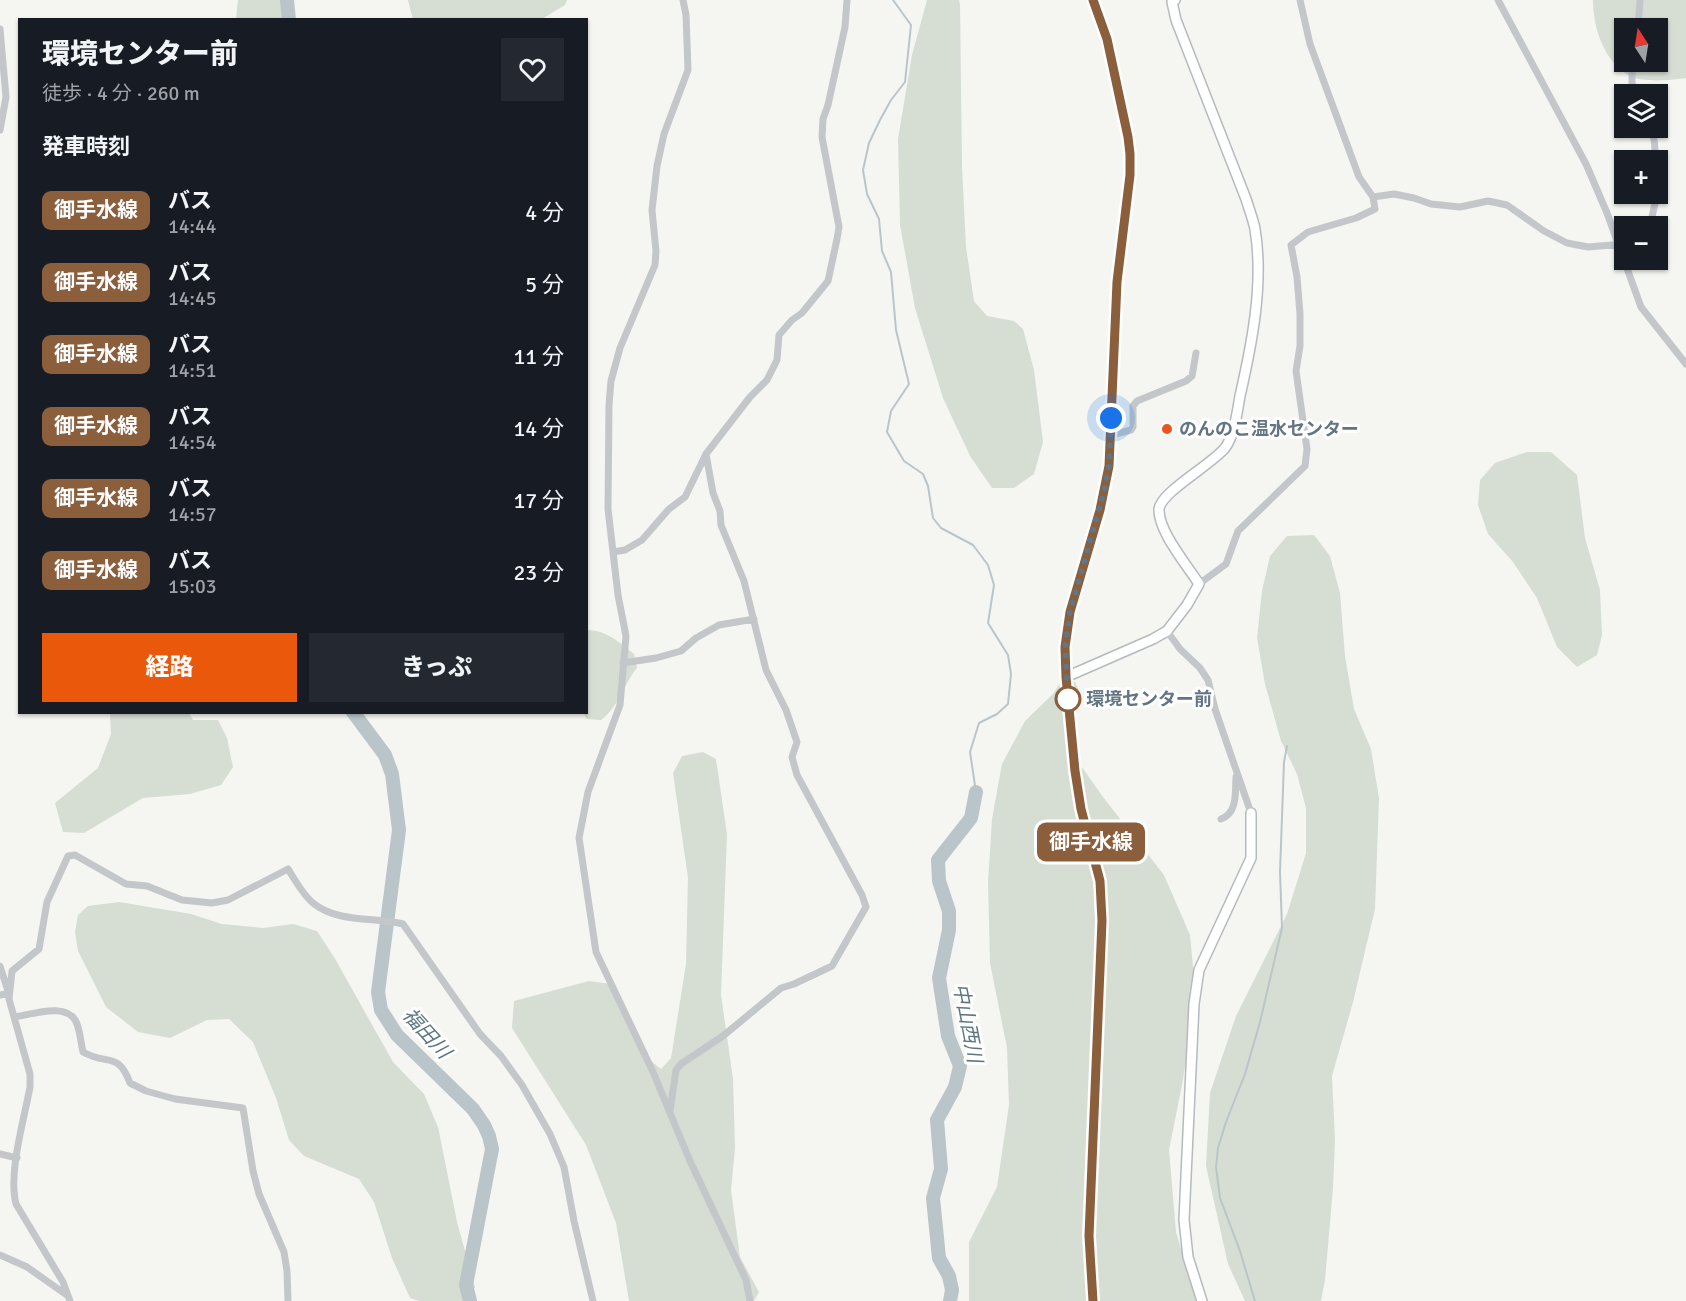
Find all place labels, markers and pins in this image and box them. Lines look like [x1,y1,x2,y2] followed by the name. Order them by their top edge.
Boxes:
[1179,418,1359,440] place label: のんのこ温水センター
[1160,422,1174,436] marker: のんのこ温水センター
[1055,686,1081,712] marker: 環境センター前
[1086,688,1212,710] place label: 環境センター前

